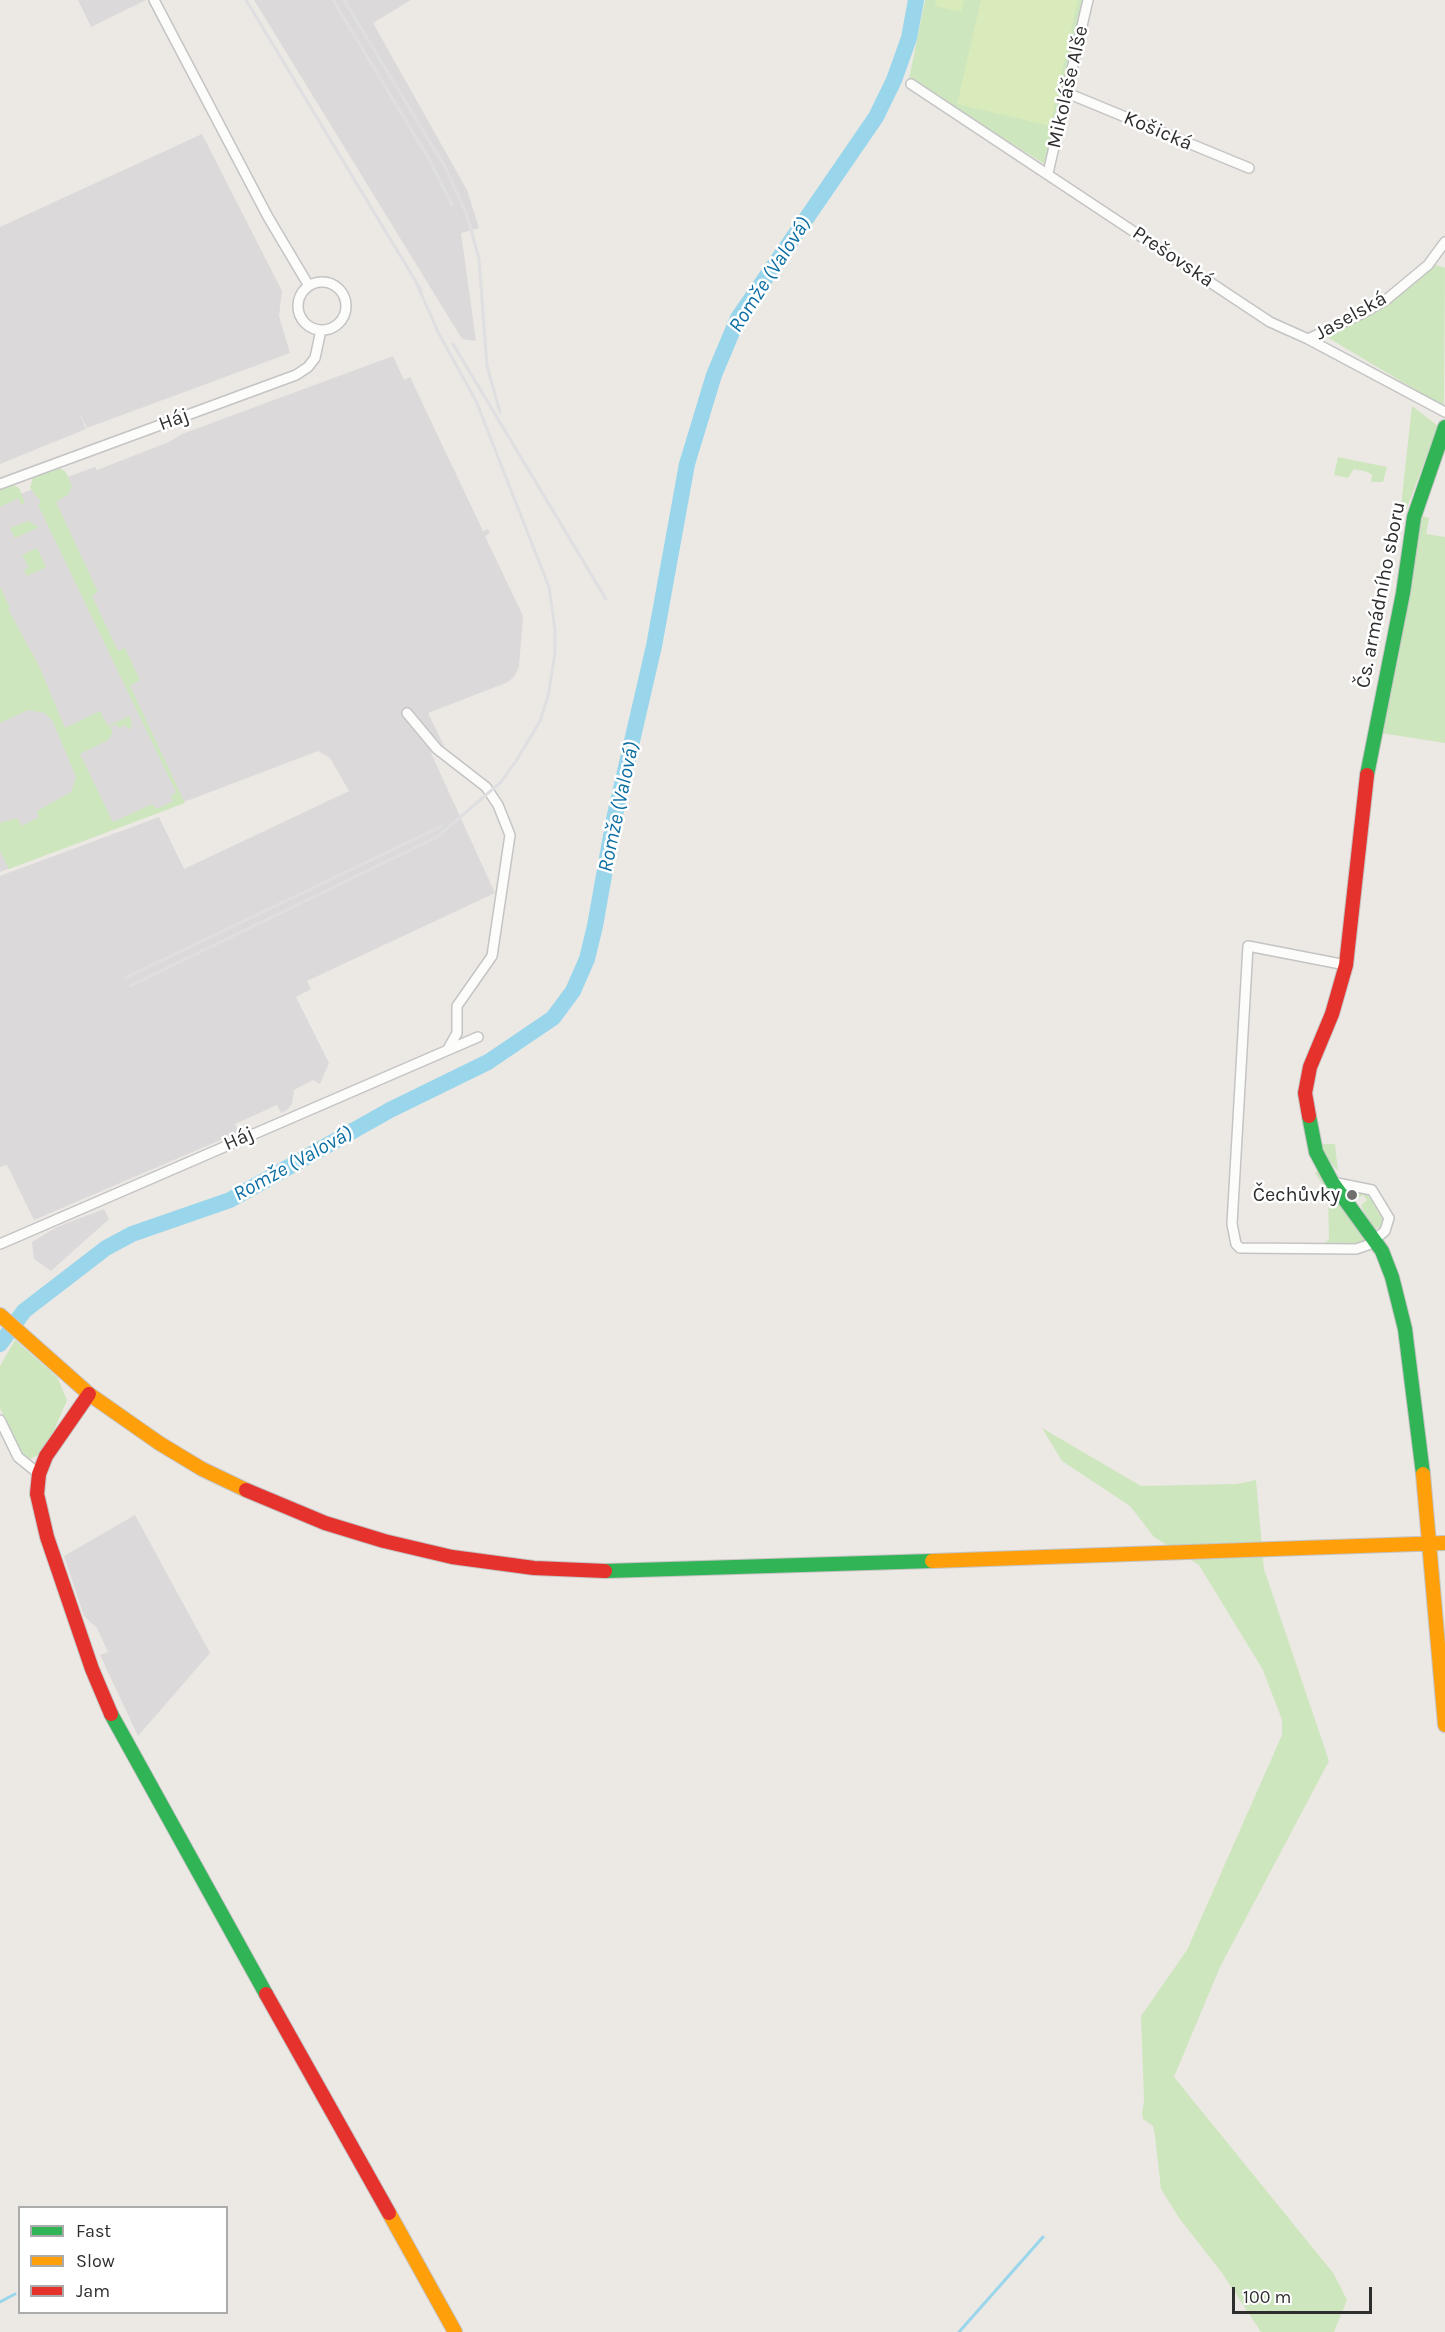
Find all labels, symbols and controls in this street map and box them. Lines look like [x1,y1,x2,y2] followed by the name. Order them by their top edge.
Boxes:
[1042,23,1094,151] street label: Mikoláše Alše
[1120,106,1196,156] street label: Košická
[723,213,817,337] water label: Romže (Valová)
[1128,221,1218,293] street label: Prešovská
[1311,287,1391,345] street label: Jaselská
[155,403,193,437] street label: Háj
[1351,500,1411,690] street label: Čs. armádního sboru
[593,740,645,874] water label: Romže (Valová)
[229,1121,357,1207] water label: Romže (Valová)
[220,1122,258,1156] street label: Háj
[1253,1183,1340,1207] place label: Čechůvky
[1345,1188,1359,1202] marker: Čechůvky
[18,2206,228,2314] legend
[76,2220,111,2242] text: Fast
[76,2250,115,2272] text: Slow
[1235,2275,1374,2313] scale bar
[76,2280,110,2302] text: Jam
[1243,2286,1291,2308] text: 100 m

